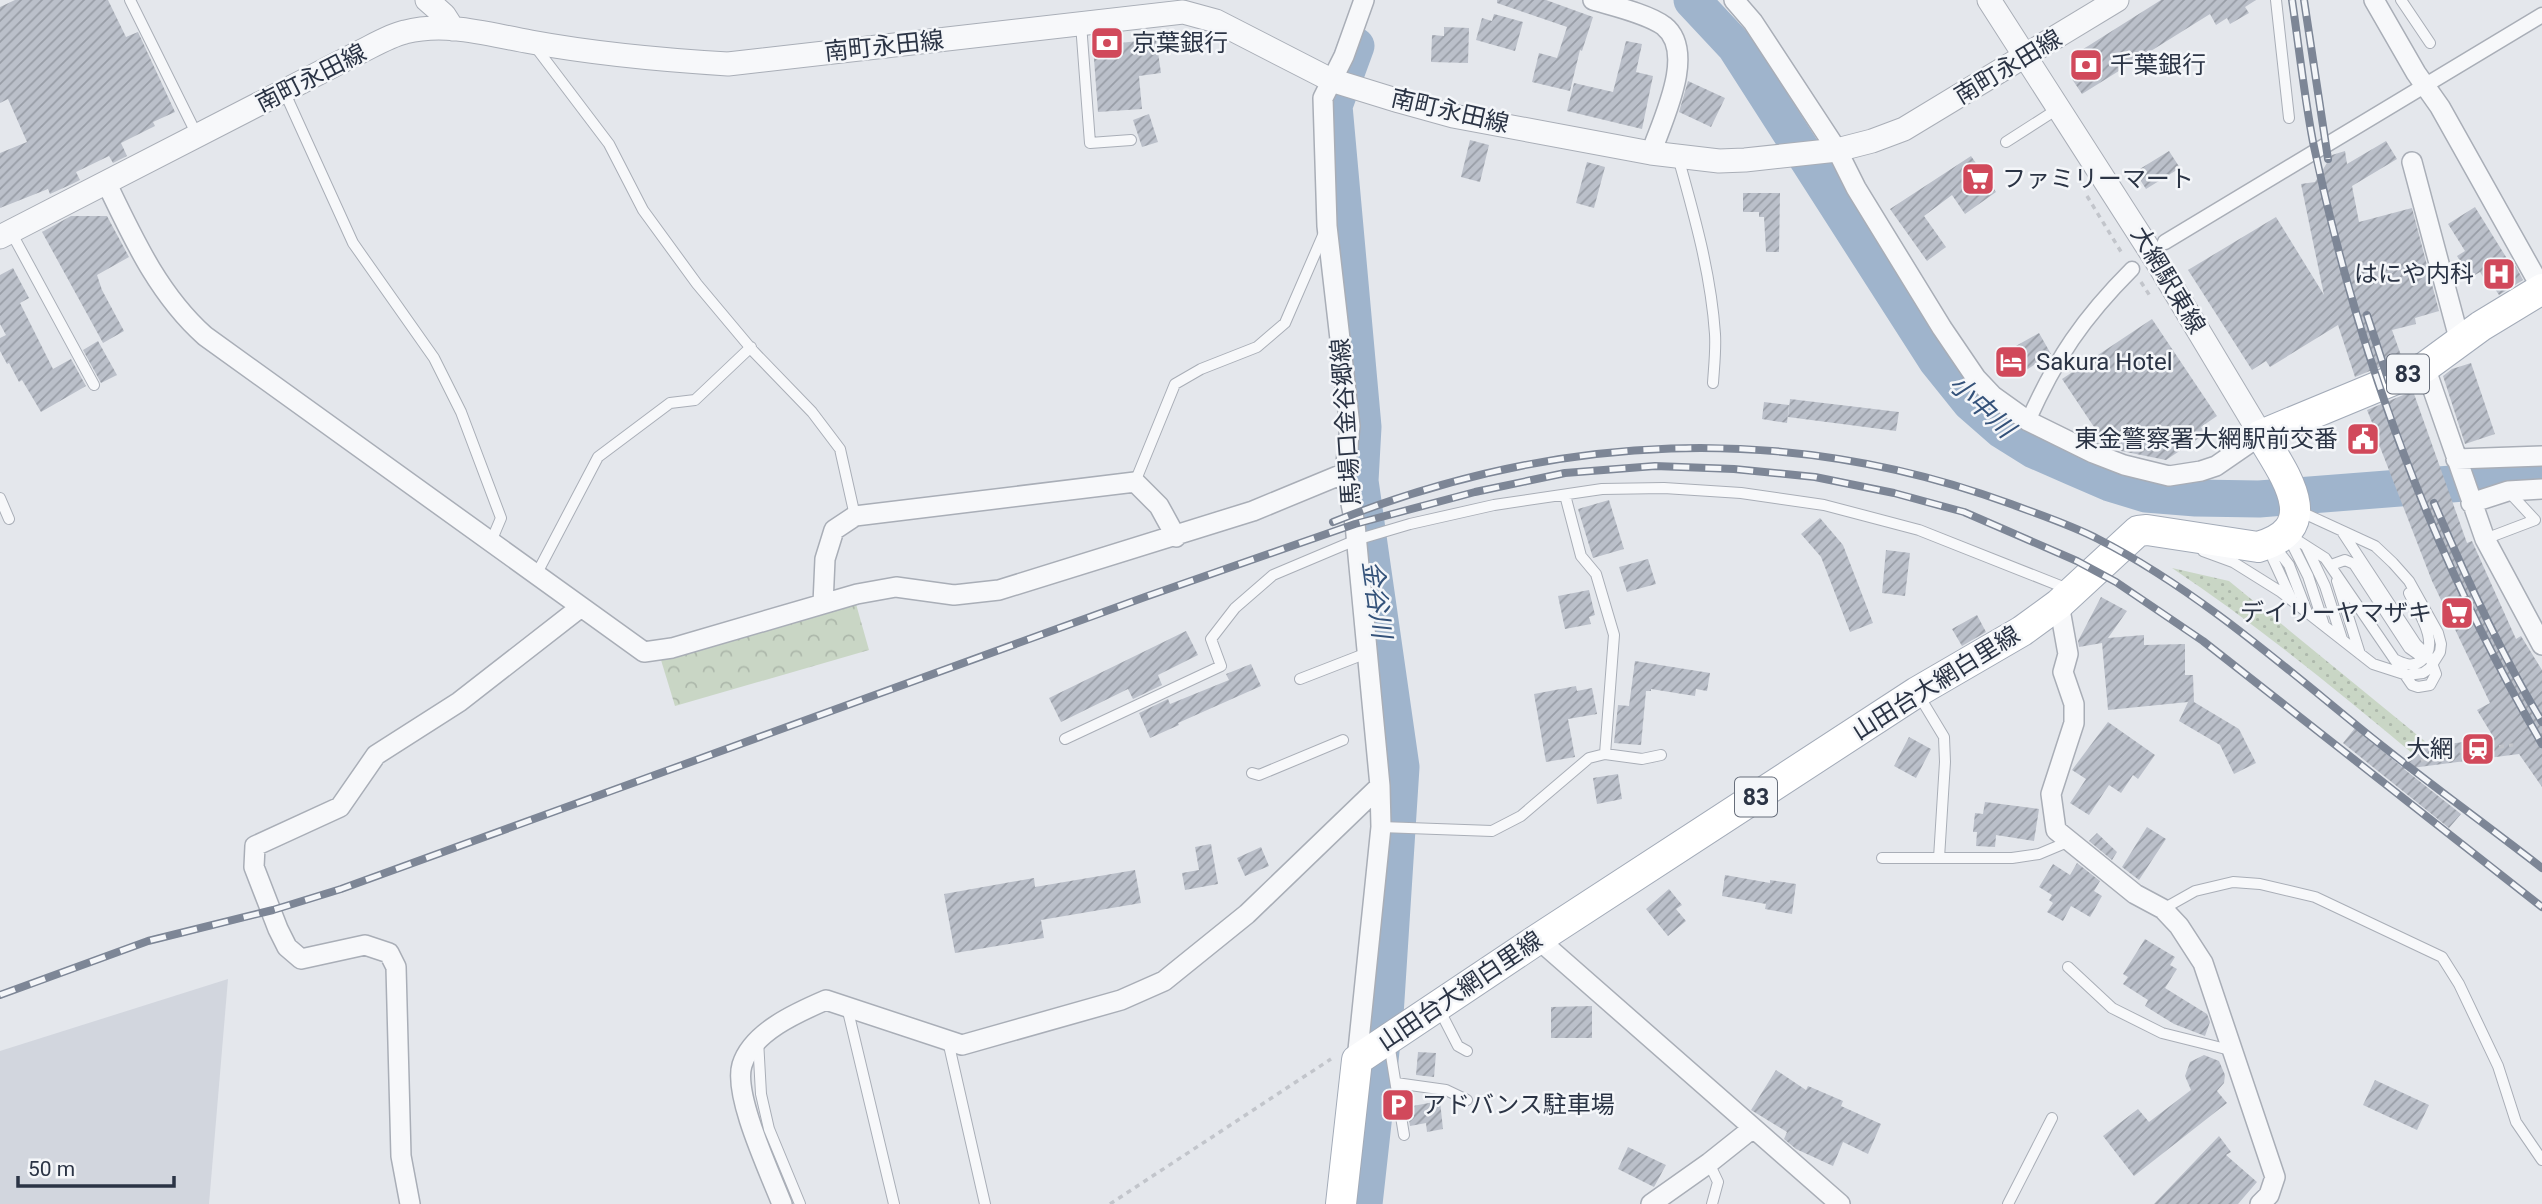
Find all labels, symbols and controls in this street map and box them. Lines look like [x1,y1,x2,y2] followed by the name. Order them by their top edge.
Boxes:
[1088,24,1126,62] bank icon: 京葉銀行
[1949,24,2067,110] street label: 南町永田線
[823,26,945,66] street label: 南町永田線
[1132,29,1228,57] place label: 京葉銀行
[251,38,371,118] street label: 南町永田線
[2067,46,2105,84] bank icon: 千葉銀行
[2110,51,2206,79] place label: 千葉銀行
[1388,84,1512,138] street label: 南町永田線
[1959,160,1997,198] supermarket icon: ファミリーマート
[2002,165,2194,193] place label: ファミリーマート
[2125,221,2211,339] street label: 大網駅東線
[2480,255,2518,293] hospital icon: はにや内科
[2354,260,2474,288] place label: はにや内科
[1326,337,1366,507] street label: 馬場口金谷郷線
[1992,343,2030,381] hotel icon: Sakura Hotel
[2036,348,2173,376] place label: Sakura Hotel
[2387,354,2429,394] road number: 83
[1943,368,2023,446] water label: 小中川
[2344,420,2382,458] public building icon: 東金警察署大網駅前交番
[2074,425,2338,453] place label: 東金警察署大網駅前交番
[1357,558,1398,643] water label: 金谷川
[2438,594,2476,632] supermarket icon: デイリーヤマザキ
[2240,599,2432,627] place label: デイリーヤマザキ
[1847,620,2025,746] street label: 山田台大網白里線
[2459,730,2497,768] station icon: 大網
[2406,735,2454,763] place label: 大網
[1735,778,1777,817] road number: 83
[1373,926,1547,1056] street label: 山田台大網白里線
[1379,1086,1417,1124] parking icon: アドバンス駐車場
[1422,1091,1615,1119] place label: アドバンス駐車場
[18,1144,173,1188] scale bar
[28,1157,75,1181] text: 50 m

